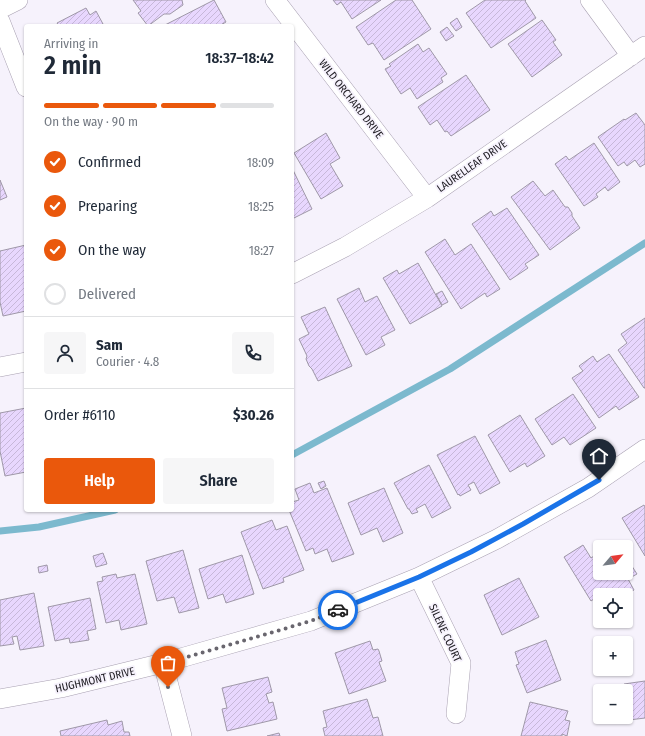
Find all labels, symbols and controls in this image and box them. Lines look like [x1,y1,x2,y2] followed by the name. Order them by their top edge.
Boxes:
[44,36,98,51] text: Arriving in
[205,49,274,67] text: 18:37–18:42
[44,50,102,81] text: 2 min
[316,57,386,141] street label: WILD ORCHARD DRIVE
[44,114,138,129] text: On the way · 90 m
[435,137,509,195] street label: LAURELLEAF DRIVE
[44,151,66,173] icon: check
[78,153,141,171] text: Confirmed
[247,155,274,170] text: 18:09
[44,195,66,217] icon: check
[78,197,137,215] text: Preparing
[248,199,274,214] text: 18:25
[44,239,66,261] icon: check
[78,241,146,259] text: On the way
[249,243,274,258] text: 18:27
[78,285,136,303] text: Delivered
[44,332,86,374] button: person
[232,332,274,374] button: phone
[96,336,123,354] text: Sam
[96,354,159,369] text: Courier · 4.8
[44,406,116,424] text: Order #6110
[233,406,274,424] text: $30.26
[582,439,616,480] pin
[588,445,610,467] icon: home
[44,458,155,504] button: Help
[163,458,274,504] button: Share
[593,540,633,580] north arrow
[593,540,633,724] map controls
[593,588,633,628] button: locate
[318,590,358,630] courier
[327,599,349,621] icon: car
[426,602,464,665] street label: SILENE COURT
[593,636,633,676] button: +
[151,646,185,687] pin
[157,652,179,674] icon: bag
[54,665,136,695] street label: HUGHMONT DRIVE
[593,684,633,724] button: −

